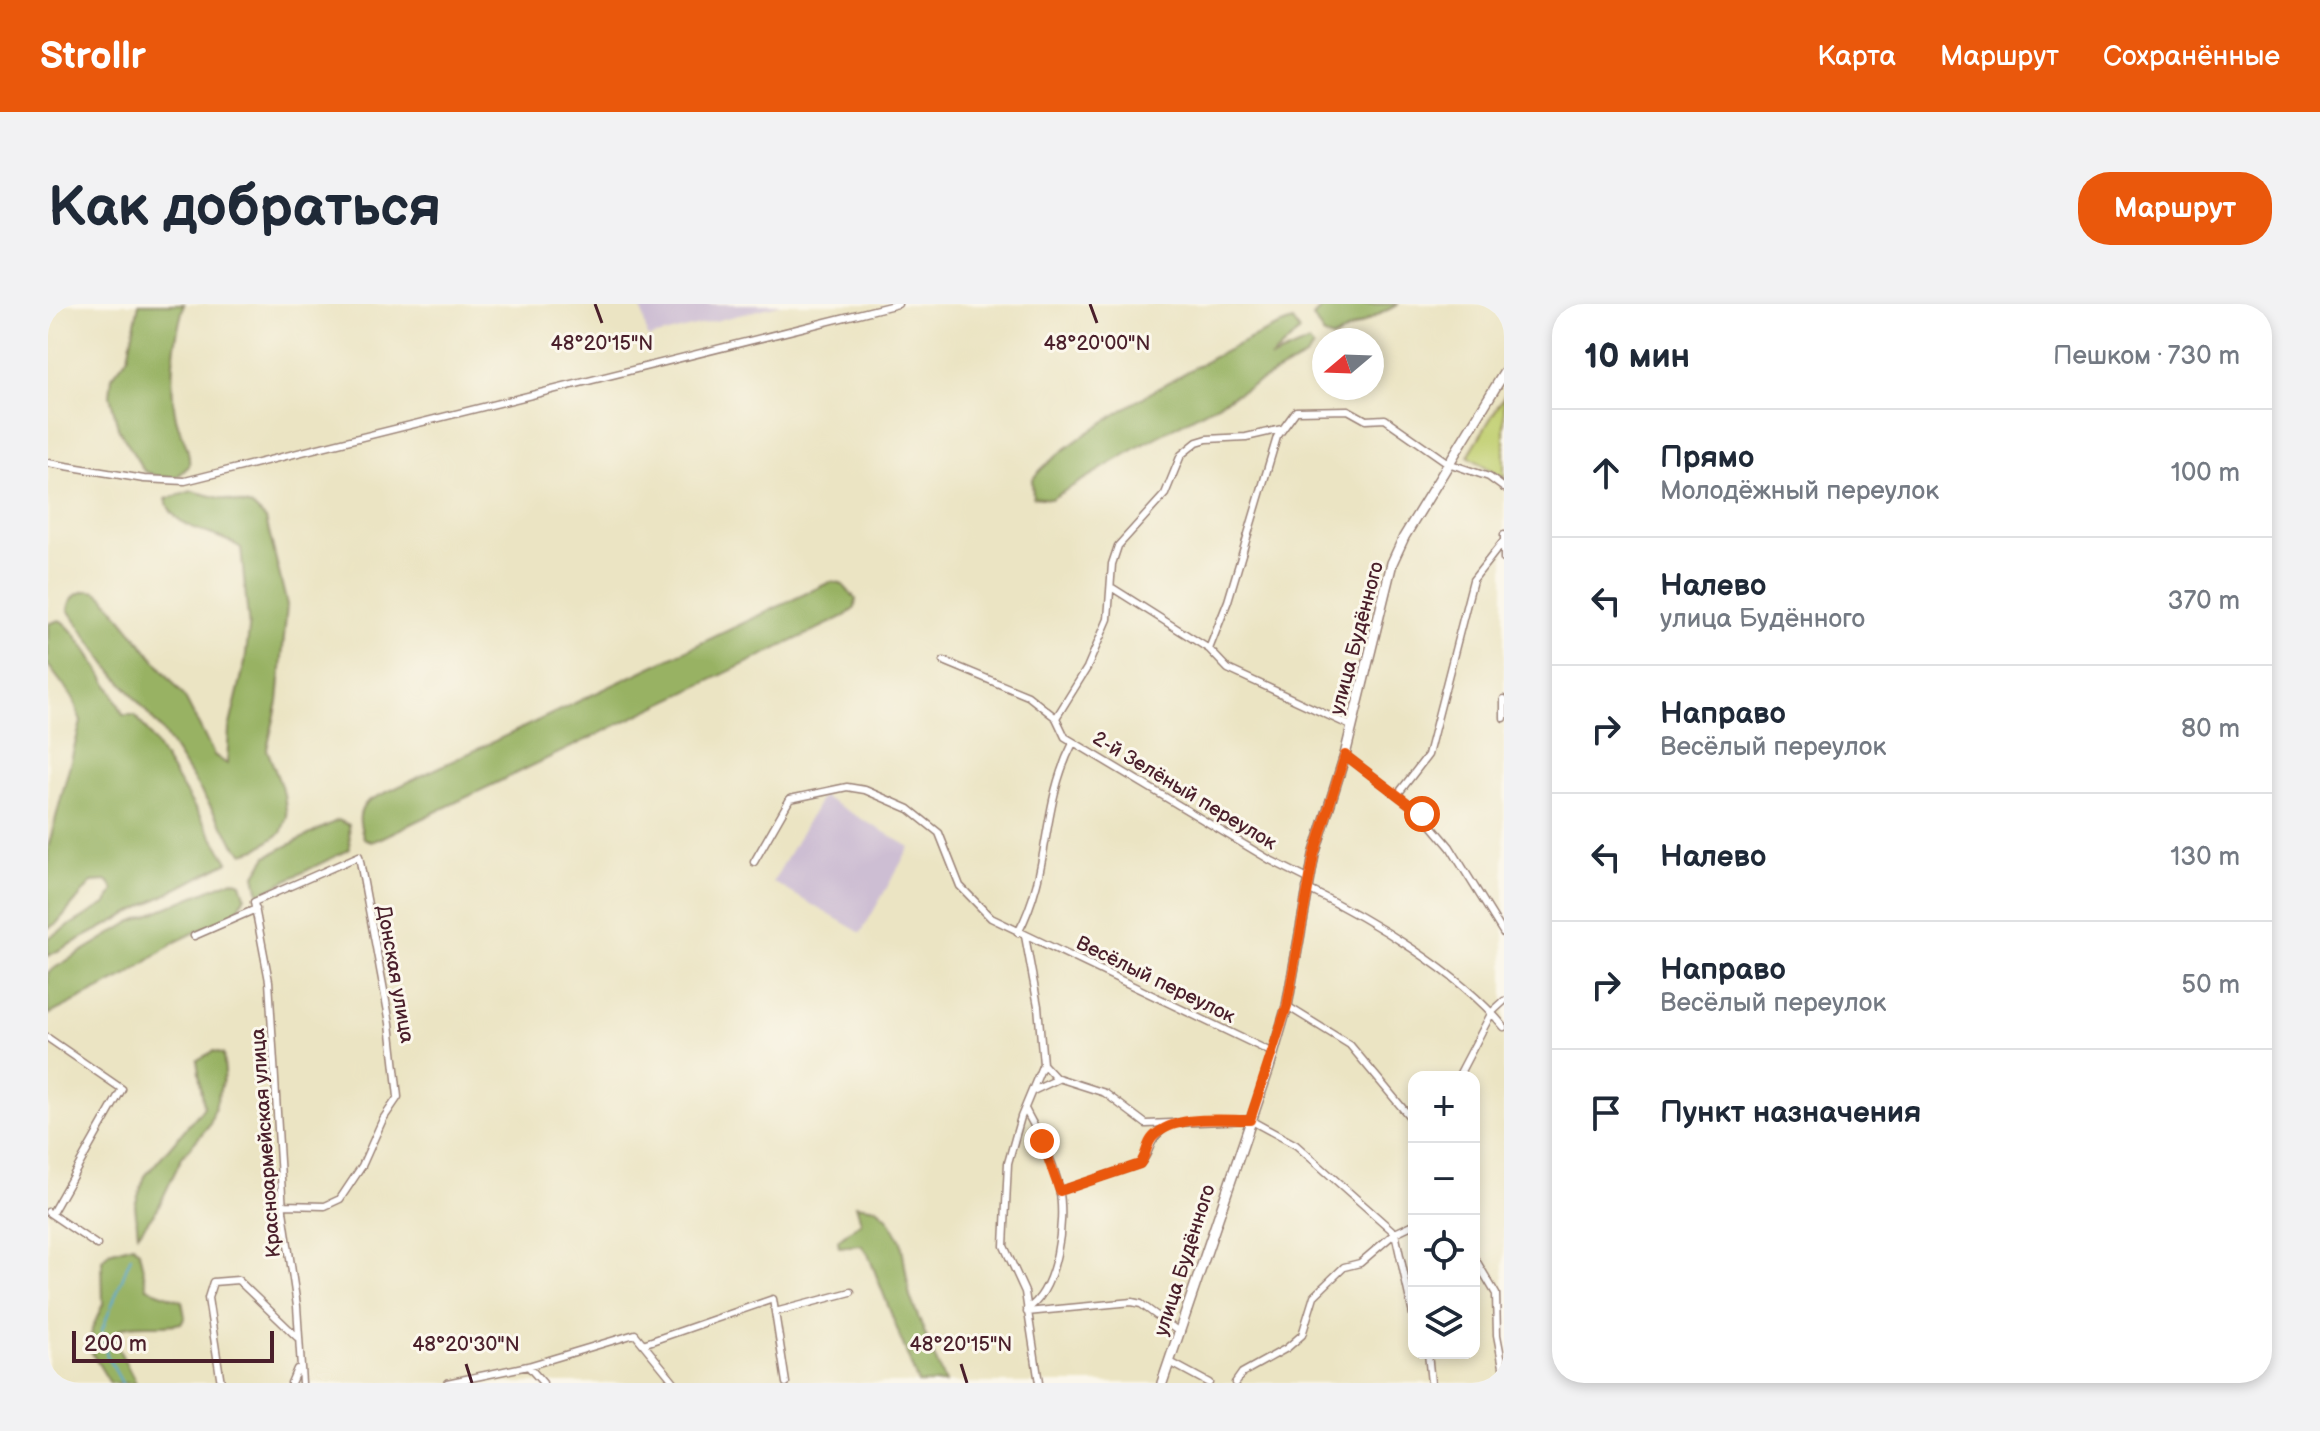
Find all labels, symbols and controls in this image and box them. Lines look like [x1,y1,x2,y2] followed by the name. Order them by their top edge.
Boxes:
[40,34,146,79] text: Strollr
[1817,40,1896,73] text: Карта
[1940,40,2059,73] text: Маршрут
[2103,40,2280,73] text: Сохранённые
[2078,172,2272,245] button: Маршрут
[48,175,441,242] text: Как добраться
[1312,328,1384,400] north arrow
[551,332,653,356] text: 48°20'15"N
[1043,332,1151,356] text: 48°20'00"N
[1584,336,1690,377] text: 10 мин
[2053,341,2240,372] text: Пешком · 730 m
[1660,440,1754,476] text: Прямо
[1584,451,1628,495] icon: ahead
[2171,458,2240,489] text: 100 m
[1660,476,1939,507] text: Молодёжный переулок
[1325,559,1389,718] street label: улица Будённого
[1660,568,1766,604] text: Налево
[1584,579,1628,623] icon: left
[2167,586,2240,617] text: 370 m
[1660,604,1865,635] text: улица Будённого
[1660,696,1786,732] text: Направо
[1584,707,1628,751] icon: right
[2181,714,2240,745] text: 80 m
[1088,726,1281,856] street label: 2-й Зелёный переулок
[1660,732,1886,763] text: Весёлый переулок
[1404,796,1440,832] route start
[1584,835,1628,879] icon: left
[1660,839,1766,875] text: Налево
[2170,842,2240,873] text: 130 m
[371,903,419,1045] street label: Донская улица
[1072,931,1239,1029] street label: Весёлый переулок
[1660,952,1786,988] text: Направо
[1584,963,1628,1007] icon: right
[2181,970,2240,1001] text: 50 m
[1660,988,1886,1019] text: Весёлый переулок
[246,1027,286,1259] street label: Красноармейская улица
[1408,1071,1480,1359] map controls
[1408,1071,1480,1143] button: +
[1584,1091,1628,1135] icon: arrive
[1660,1095,1921,1131] text: Пункт назначения
[1024,1123,1060,1159] route end
[1408,1143,1480,1215] button: −
[1149,1182,1221,1339] street label: улица Будённого
[1408,1215,1480,1287] button: locate
[1408,1287,1480,1359] button: layers
[72,1327,274,1363] scale bar
[84,1331,147,1358] text: 200 m
[412,1333,520,1357] text: 48°20'30"N
[910,1333,1012,1357] text: 48°20'15"N

